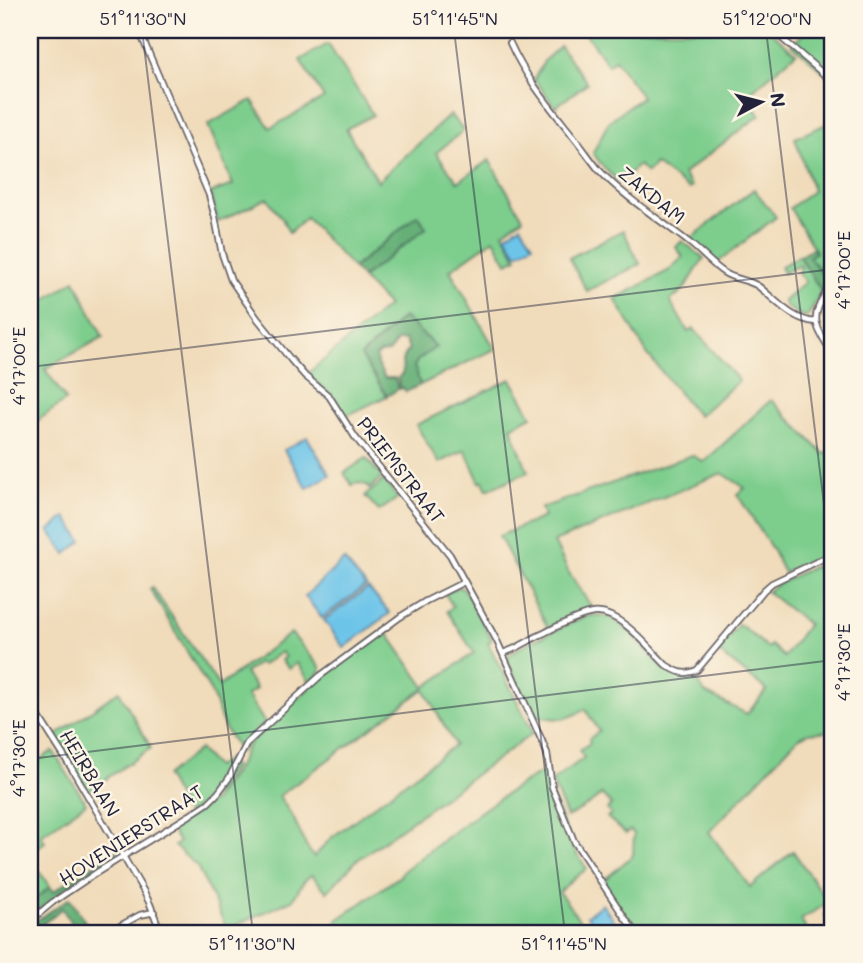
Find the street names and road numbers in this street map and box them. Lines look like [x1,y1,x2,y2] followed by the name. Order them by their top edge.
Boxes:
[614,160,691,229] street label: ZAKDAM
[352,411,451,528] street label: PRIEMSTRAAT
[55,725,126,821] street label: HEIRBAAN
[54,778,208,891] street label: HOVENIERSTRAAT

